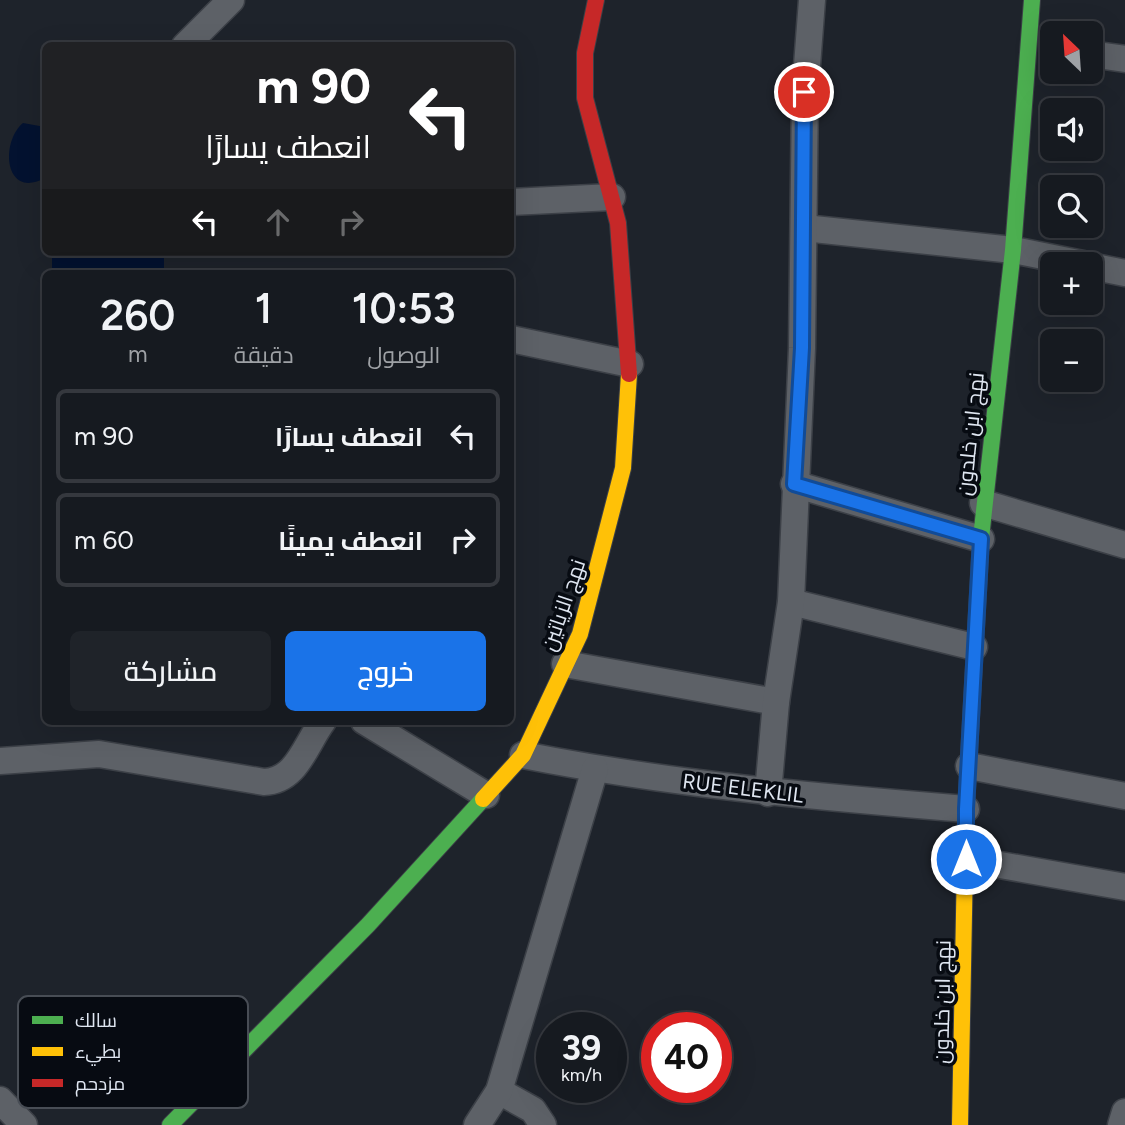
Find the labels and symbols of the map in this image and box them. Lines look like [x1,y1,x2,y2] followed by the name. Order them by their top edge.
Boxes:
[1040,21,1102,84] north arrow
[774,62,834,122] pin
[951,371,991,497] street label: نهج ابن خلدون
[536,556,592,655] street label: نهج الزياتين
[681,768,805,808] street label: RUE ELEKLIL
[929,822,1003,896] position arrow
[928,940,958,1064] street label: نهج ابن خلدون
[18,996,248,1108] legend
[75,1009,117,1032] text: سالك
[641,1012,732,1103] speed limit sign: 40
[75,1040,121,1066] text: بطيء
[75,1072,125,1097] text: مزدحم

